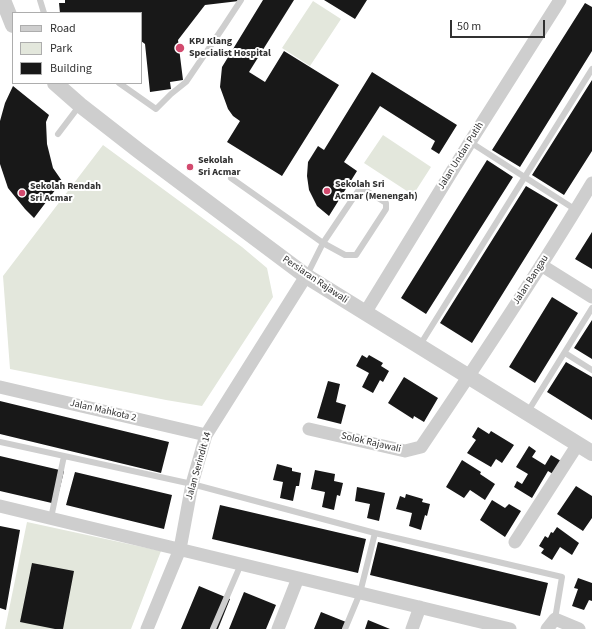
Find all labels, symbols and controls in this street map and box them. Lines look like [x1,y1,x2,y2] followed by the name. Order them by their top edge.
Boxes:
[12,12,142,84] legend
[452,12,547,38] scale bar
[457,18,481,35] text: 50 m
[50,20,76,37] text: Road
[189,36,271,60] place label: KPJ Klang Specialist Hospital
[50,40,72,57] text: Park
[174,42,186,54] marker: KPJ Klang Specialist Hospital
[50,60,92,77] text: Building
[435,120,487,192] street label: Jalan Undan Putih
[198,155,241,178] place label: Sekolah Sri Acmar
[185,162,195,172] marker: Sekolah Sri Acmar
[335,179,418,202] place label: Sekolah Sri Acmar (Menengah)
[30,181,101,204] place label: Sekolah Rendah Sri Acmar
[322,186,332,196] marker: Sekolah Sri Acmar (Menengah)
[17,188,27,198] marker: Sekolah Rendah Sri Acmar
[511,253,551,307] street label: Jalan Bangau
[280,254,350,306] street label: Persiaran Rajawali
[69,398,137,424] street label: Jalan Mahkota 2
[340,430,402,456] street label: Solok Rajawali
[184,431,214,501] street label: Jalan Serindit 14

